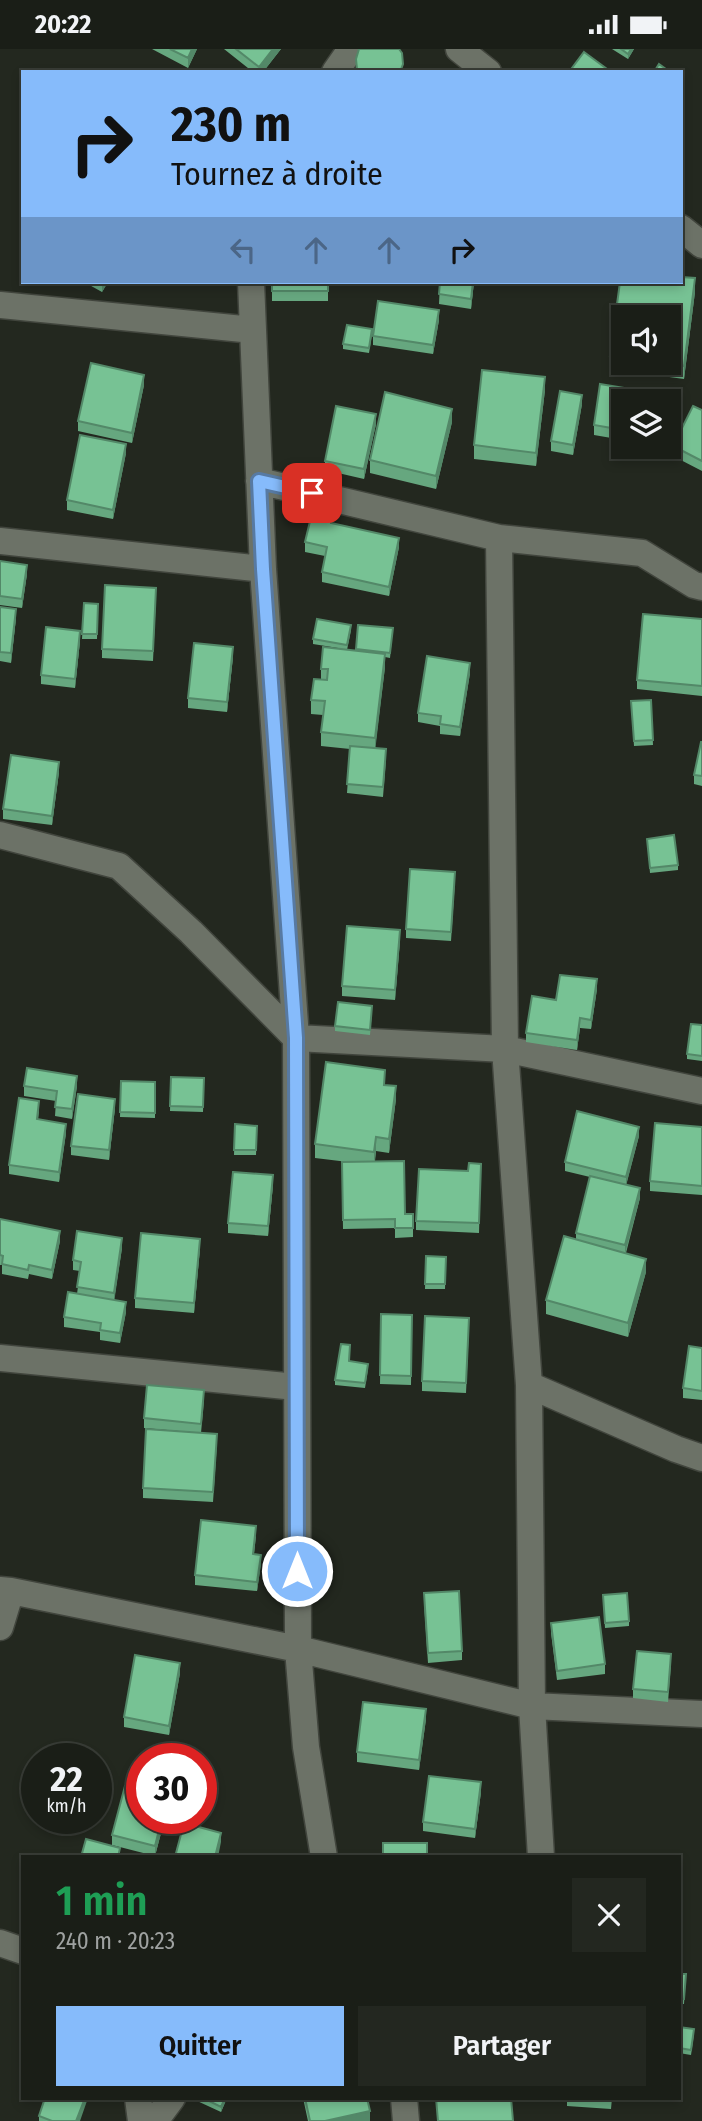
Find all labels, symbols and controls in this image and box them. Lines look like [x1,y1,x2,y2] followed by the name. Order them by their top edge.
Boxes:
[35,9,91,40] text: 20:22
[171,95,291,154] text: 230 m
[56,98,147,189] icon: right
[171,155,383,193] text: Tournez à droite
[224,231,262,269] icon: left
[297,231,335,269] icon: ahead
[370,231,408,269] icon: ahead
[443,231,481,269] icon: right
[611,305,681,459] map controls
[611,305,681,375] button: sound
[611,389,681,459] button: layers
[282,463,342,523] pin
[293,474,331,512] icon: arrive
[260,1534,334,1608] position arrow
[126,1743,217,1834] speed limit sign: 30
[50,1758,83,1800] text: 22
[46,1795,87,1817] text: km/h
[56,1876,147,1926] text: 1 min
[572,1878,646,1952] button: close
[56,1927,175,1955] text: 240 m · 20:23
[56,2006,344,2086] button: Quitter
[358,2006,646,2086] button: Partager

